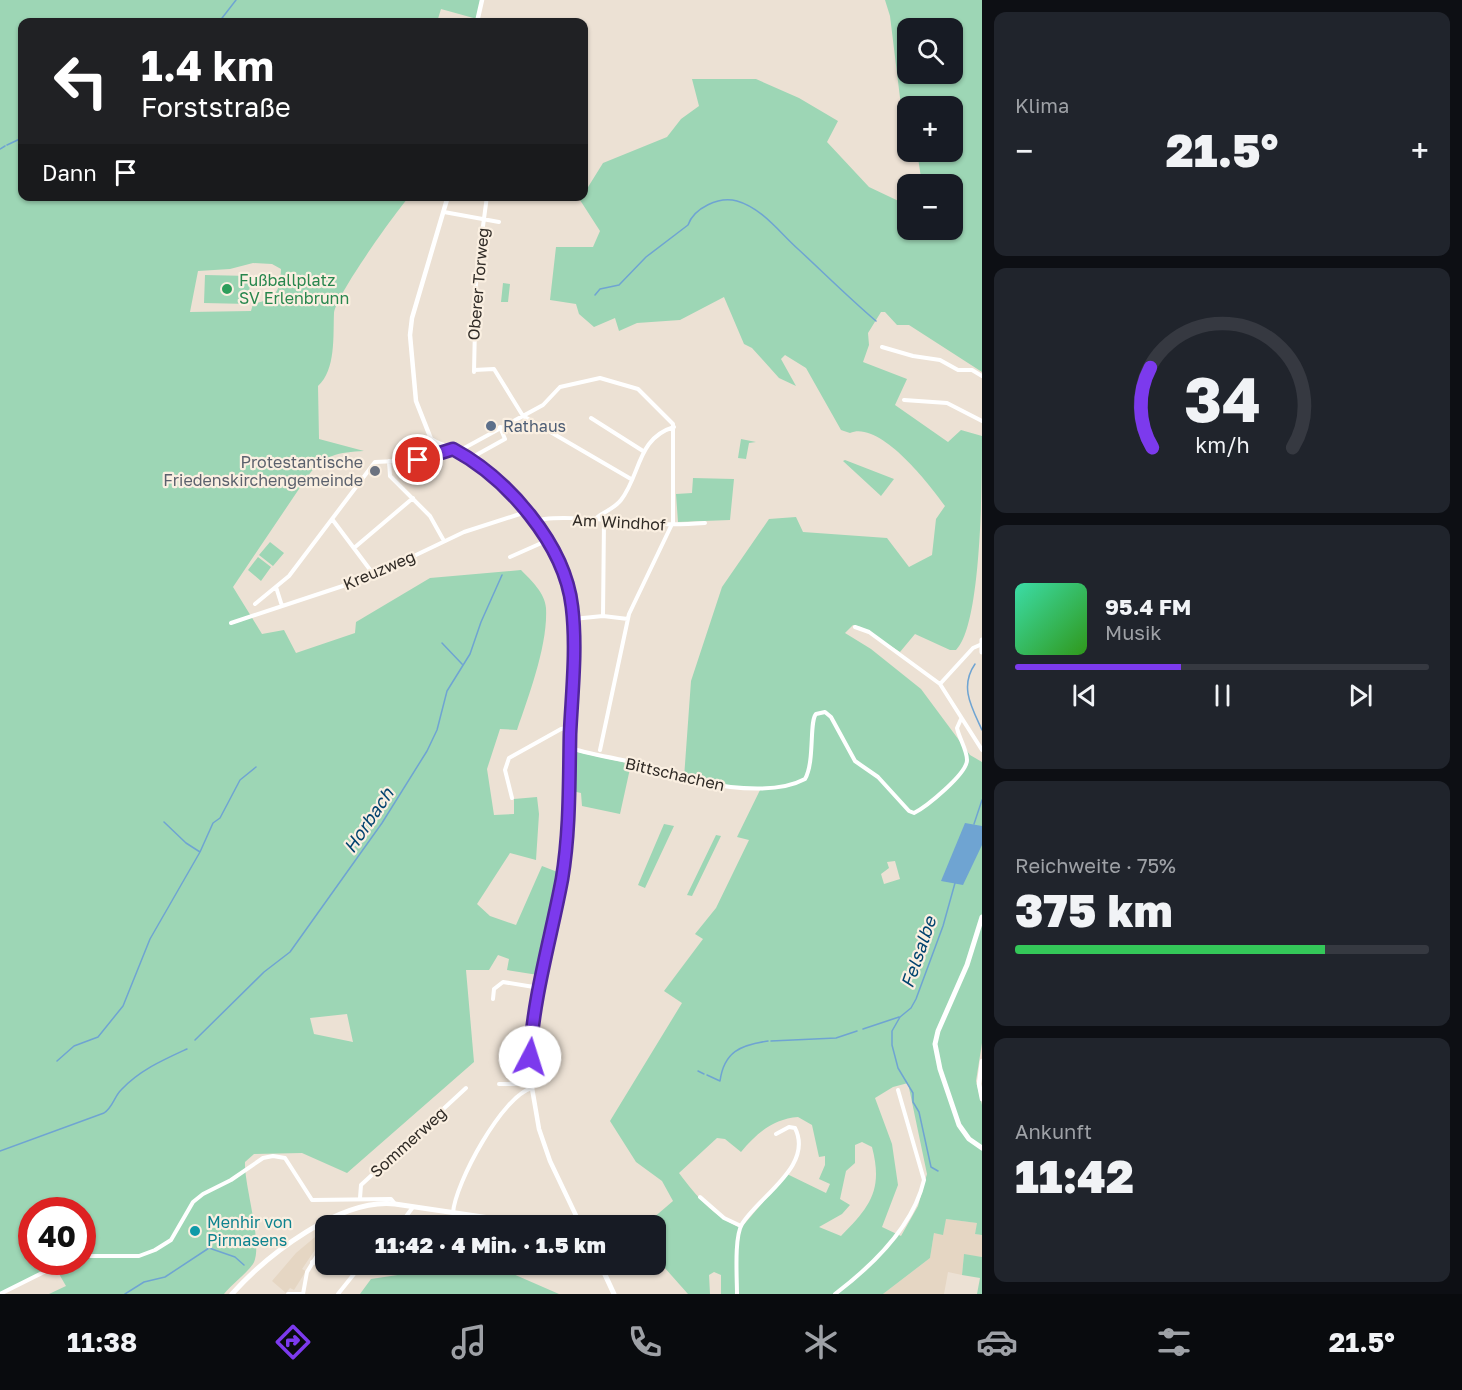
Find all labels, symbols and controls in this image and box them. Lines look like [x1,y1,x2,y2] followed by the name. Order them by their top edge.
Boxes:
[897,18,963,240] map controls
[897,18,963,84] button: search
[141,40,274,90] text: 1.4 km
[42,42,120,120] icon: left
[141,91,291,123] text: Forststraße
[1015,93,1069,117] text: Klima
[897,96,963,162] button: +
[1166,123,1278,177] text: 21.5°
[1015,131,1033,170] text: −
[1411,131,1429,170] text: +
[109,156,142,189] icon: arrive
[42,159,97,186] text: Dann
[897,174,963,240] button: −
[463,227,493,341] street label: Oberer Torweg
[239,270,349,308] place label: Fußballplatz SV Erlenbrunn
[220,282,234,296] marker: Fußballplatz SV Erlenbrunn
[1183,361,1261,436] text: 34
[503,416,566,436] place label: Rathaus
[484,419,498,433] marker: Rathaus
[1195,432,1249,458] text: km/h
[392,434,443,485] pin
[401,443,434,476] icon: arrive
[163,452,363,490] place label: Protestantische Friedenskirchengemeinde
[368,464,382,478] marker: Protestantische Friedenskirchengemeinde
[572,510,666,534] street label: Am Windhof
[340,546,418,594] street label: Kreuzweg
[1105,593,1191,620] text: 95.4 FM
[1105,620,1162,644] text: Musik
[1068,679,1101,712] icon: previous
[1206,679,1239,712] icon: pause
[1344,679,1377,712] icon: next
[623,753,727,795] street label: Bittschachen
[338,783,398,857] water label: Horbach
[1015,853,1176,877] text: Reichweite · 75%
[1015,883,1173,937] text: 375 km
[896,912,941,990] water label: Felsalbe
[498,1025,562,1089] position arrow
[366,1102,450,1182] street label: Sommerweg
[1015,1119,1092,1143] text: Ankunft
[1015,1149,1134,1203] text: 11:42
[18,1197,96,1275] speed limit sign: 40
[207,1212,292,1250] place label: Menhir von Pirmasens
[188,1224,202,1238] marker: Menhir von Pirmasens
[375,1231,606,1258] text: 11:42 · 4 Min. · 1.5 km
[272,1321,314,1363] icon: directions
[448,1321,490,1363] icon: music
[624,1321,666,1363] icon: phone
[800,1321,842,1363] icon: climate
[976,1321,1018,1363] icon: car
[1153,1321,1195,1363] icon: filters
[67,1326,137,1358] text: 11:38
[1329,1326,1395,1358] text: 21.5°

